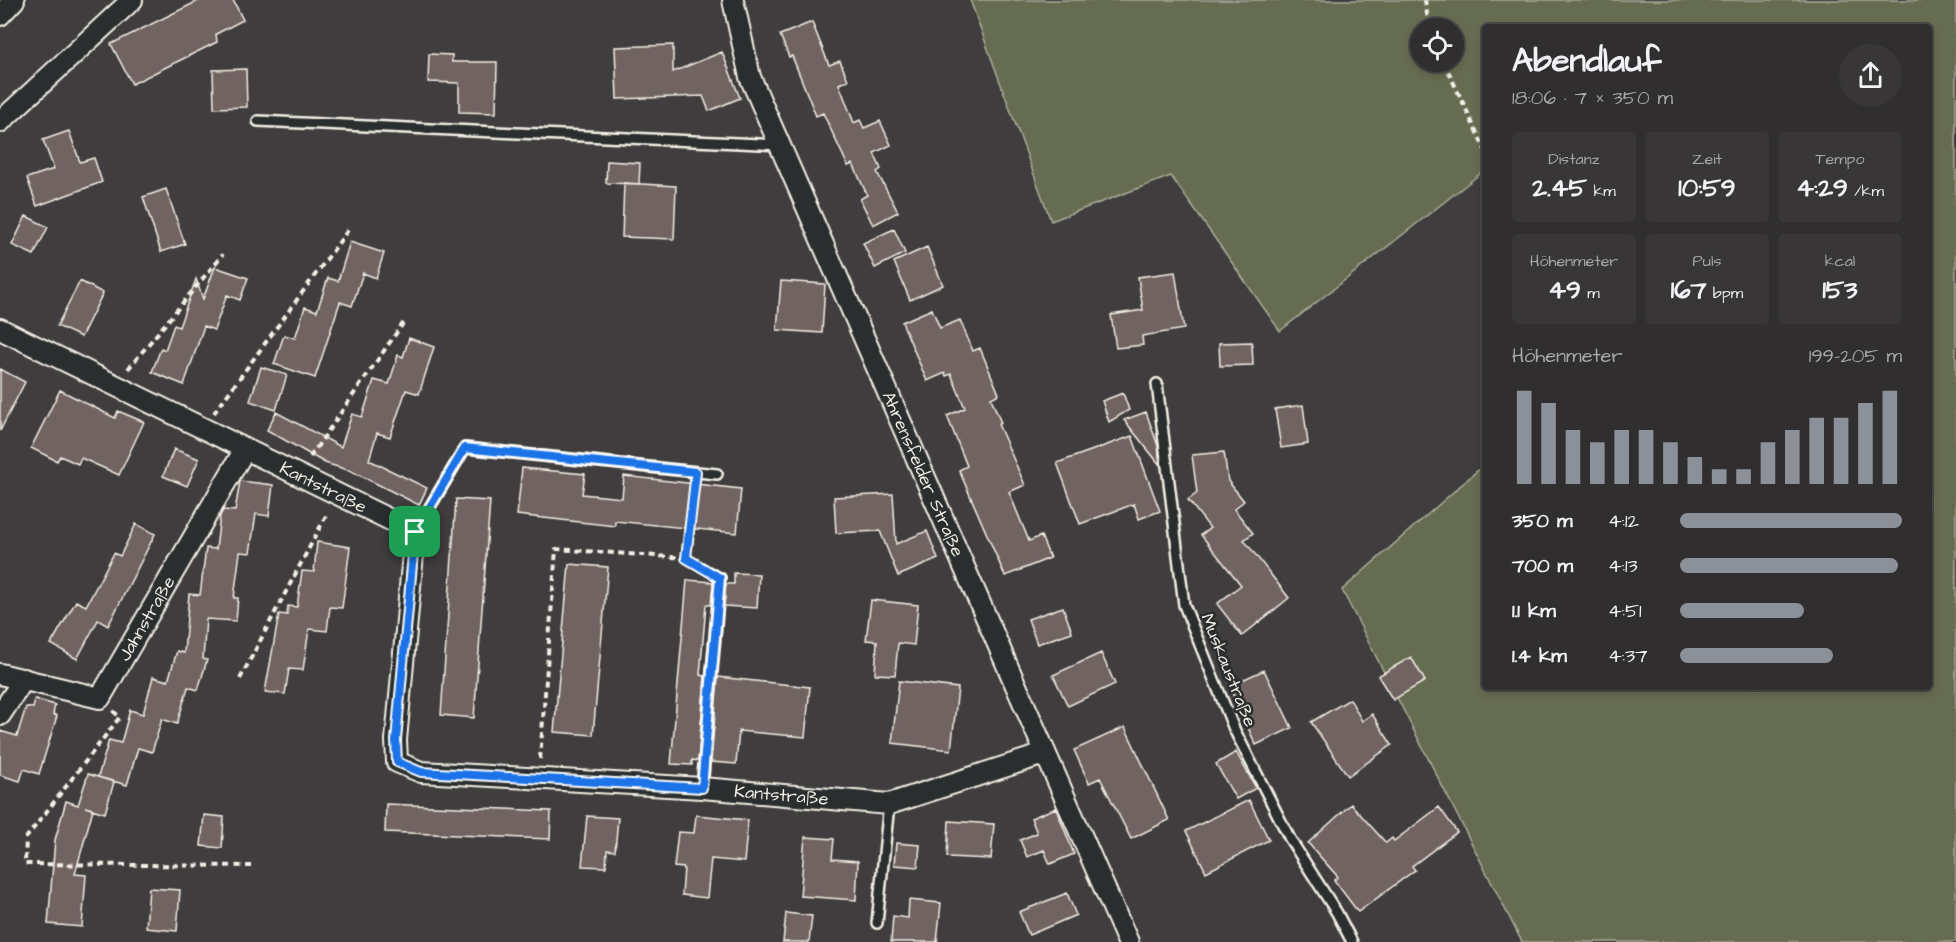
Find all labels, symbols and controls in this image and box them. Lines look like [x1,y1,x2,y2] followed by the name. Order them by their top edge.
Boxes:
[1410,18,1464,72] map controls
[1410,18,1464,72] button: locate
[1512,38,1661,84] text: Abendlauf
[1839,44,1902,107] button: share
[1512,84,1673,112] text: 18:06 · 7 × 350 m
[1548,148,1600,170] text: Distanz
[1692,148,1722,170] text: Zeit
[1816,148,1864,170] text: Tempo
[1532,170,1587,206] text: 2.45
[1678,170,1736,206] text: 10:59
[1796,170,1848,206] text: 4:29
[1587,180,1616,202] text: km
[1848,180,1884,202] text: /km
[1530,250,1618,272] text: Höhenmeter
[1693,250,1721,272] text: Puls
[1825,250,1855,272] text: kcal
[1548,272,1581,308] text: 49
[1671,272,1706,308] text: 167
[1823,272,1857,308] text: 153
[1581,282,1600,304] text: m
[1706,282,1743,304] text: bpm
[1512,342,1622,370] text: Höhenmeter
[1809,342,1902,370] text: 199–205 m
[876,387,970,561] street label: Ahrensfelder Straße
[275,456,371,520] street label: Kantstraße
[389,506,440,557] pin
[1512,507,1573,535] text: 350 m
[1608,507,1639,535] text: 4:12
[398,515,431,548] icon: arrive
[1512,552,1573,580] text: 700 m
[1608,552,1638,580] text: 4:13
[112,571,182,666] street label: Jahnstraße
[1512,597,1556,625] text: 1.1 km
[1608,597,1642,625] text: 4:51
[1194,610,1263,731] street label: Muskaustraße
[1512,642,1567,670] text: 1.4 km
[1608,642,1647,670] text: 4:37
[733,779,830,812] street label: Kantstraße

